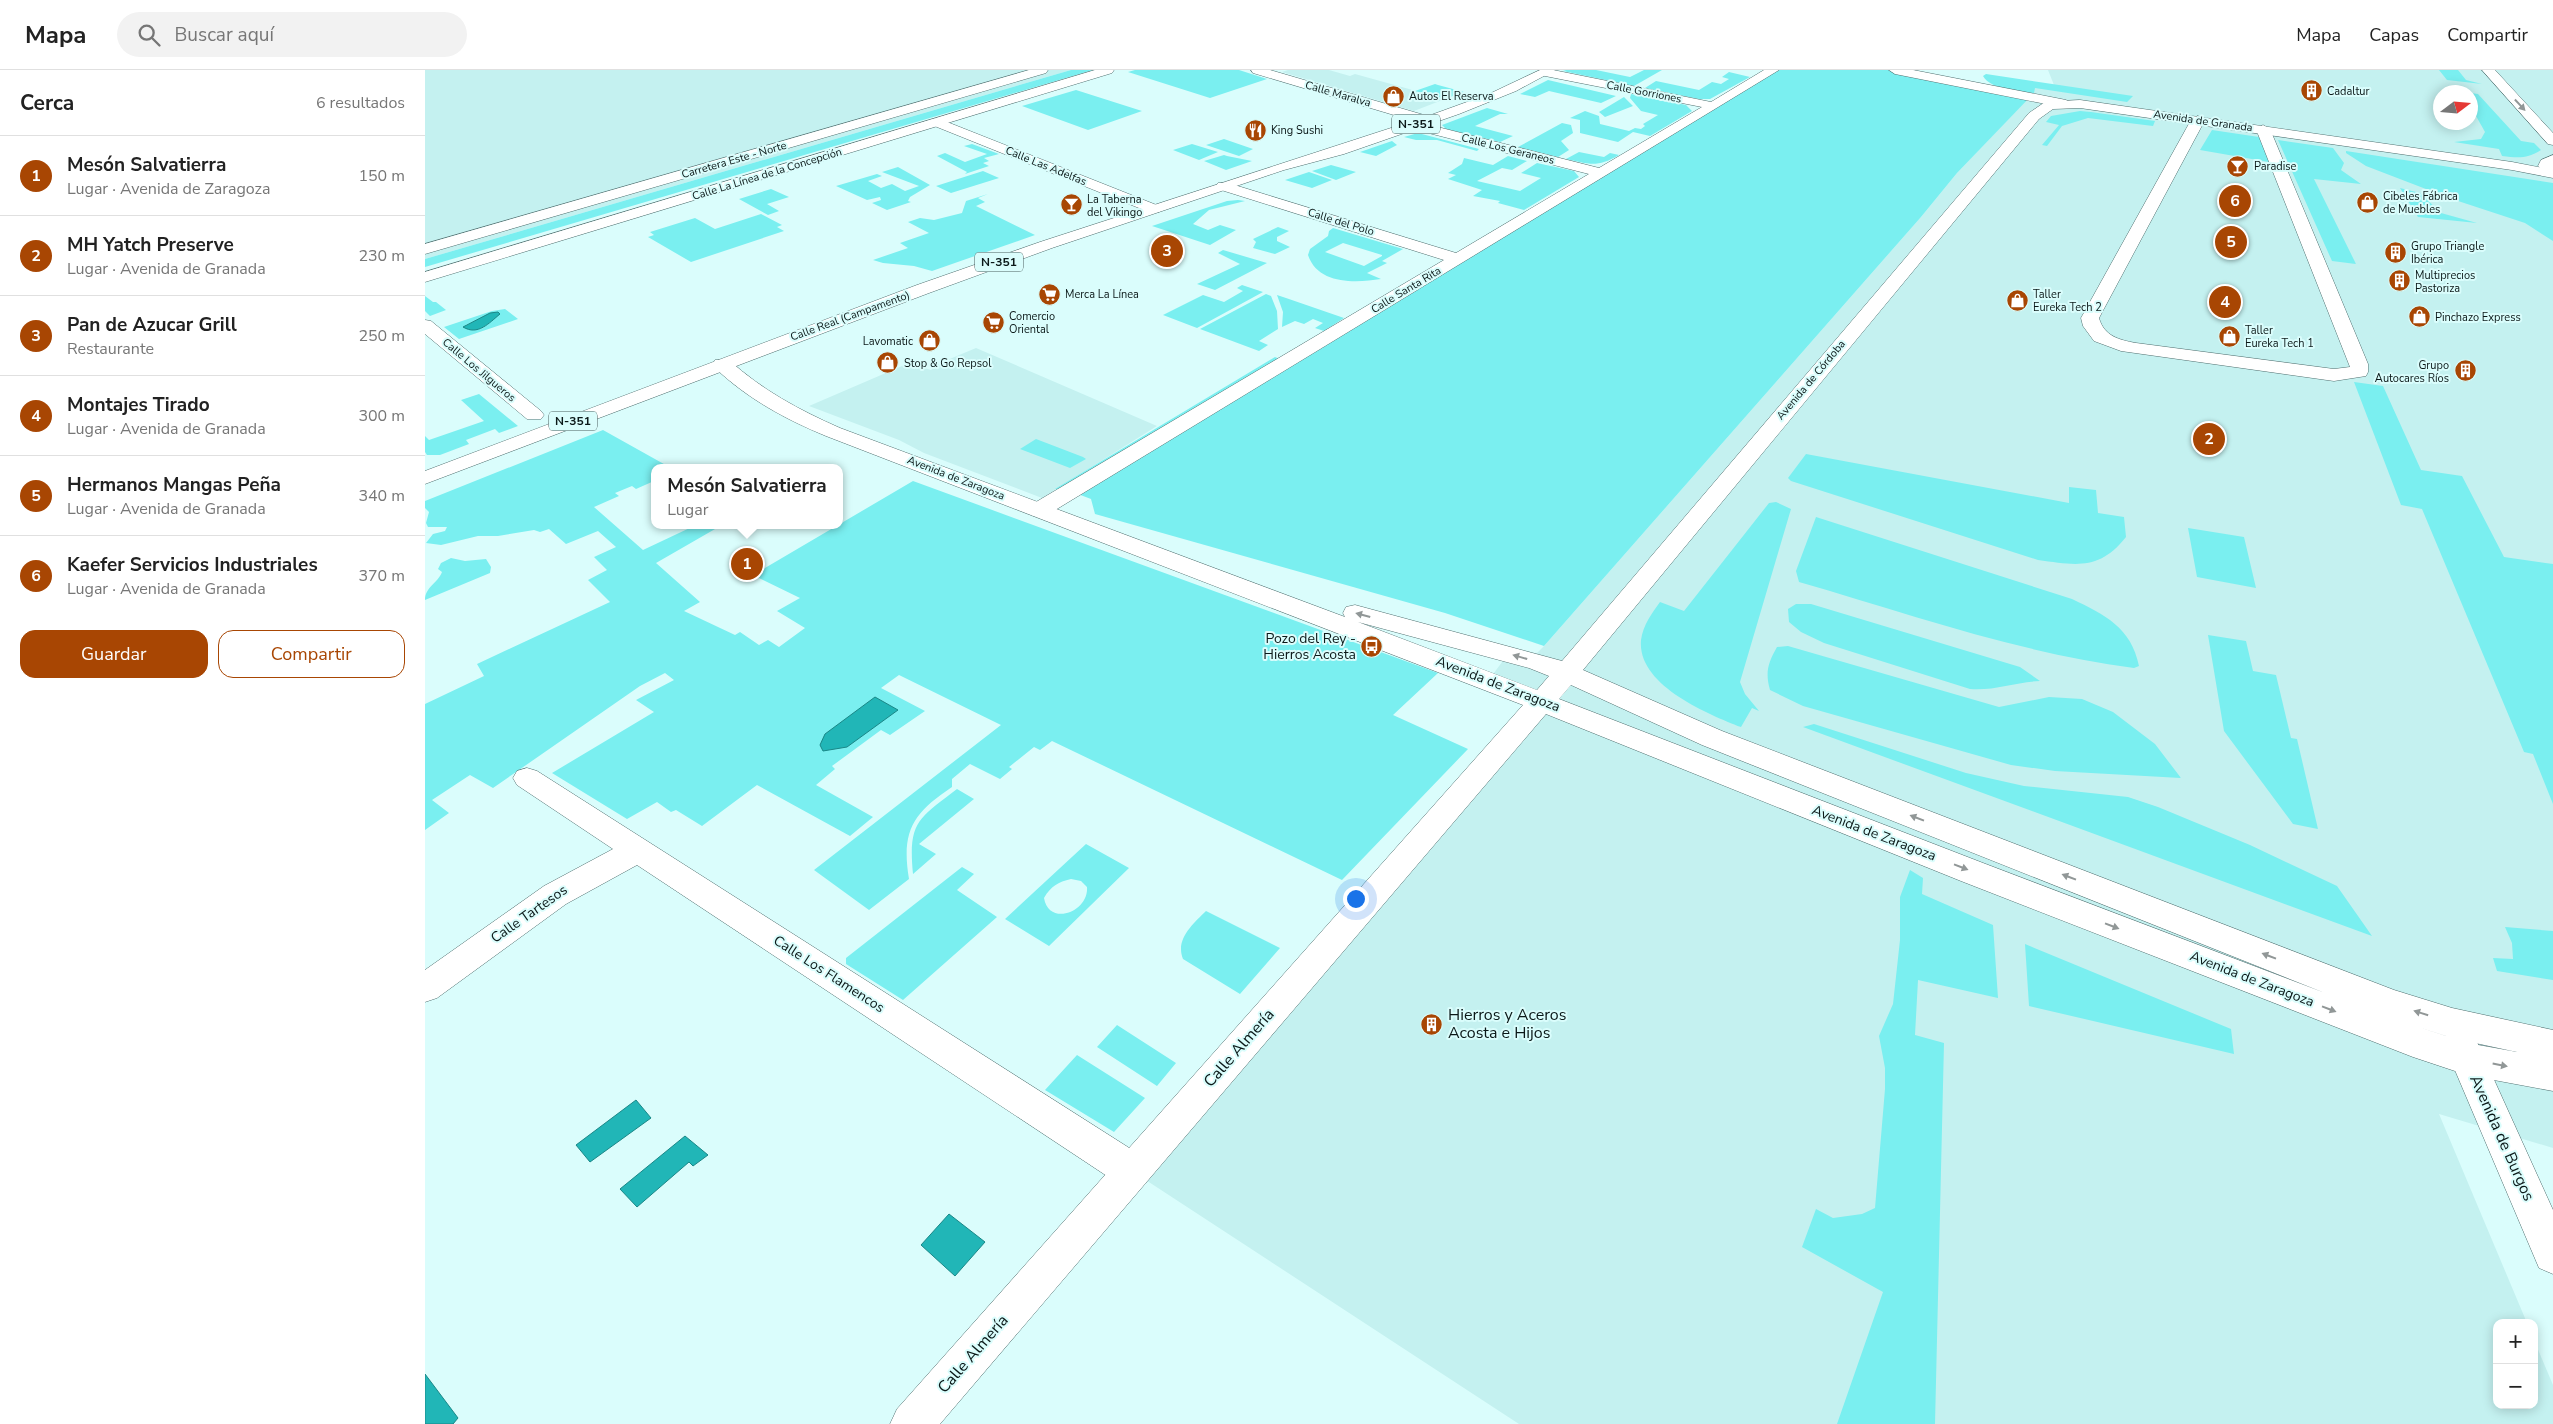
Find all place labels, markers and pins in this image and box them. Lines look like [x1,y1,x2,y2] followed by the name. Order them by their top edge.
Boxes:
[2299,79,2323,103] building icon: Cadaltur
[1381,84,1405,108] shop icon: Autos El Reserva
[2327,84,2369,99] place label: Cadaltur
[1409,89,1494,104] place label: Autos El Reserva
[1243,118,1267,142] restaurant icon: King Sushi
[1271,123,1323,138] place label: King Sushi
[2226,154,2250,178] bar icon: Paradise
[2254,159,2296,174] place label: Paradise
[2219,182,2251,220] pin: 6
[2383,189,2458,217] place label: Cibeles Fábrica de Muebles
[2355,190,2379,214] shop icon: Cibeles Fábrica de Muebles
[1087,192,1142,220] place label: La Taberna del Vikingo
[1059,193,1083,217] bar icon: La Taberna del Vikingo
[2215,223,2247,261] pin: 5
[1151,232,1183,270] pin: 3
[2411,239,2484,267] place label: Grupo Triangle Ibérica
[2383,240,2407,264] building icon: Grupo Triangle Ibérica
[2415,268,2475,296] place label: Multiprecios Pastoriza
[2387,269,2411,293] building icon: Multiprecios Pastoriza
[1037,282,1061,306] supermarket icon: Merca La Línea
[2209,283,2241,321] pin: 4
[1065,287,1139,302] place label: Merca La Línea
[2033,287,2102,315] place label: Taller Eureka Tech 2
[2005,288,2029,312] shop icon: Taller Eureka Tech 2
[2407,305,2431,329] shop icon: Pinchazo Express
[1009,309,1055,337] place label: Comercio Oriental
[981,310,1005,334] supermarket icon: Comercio Oriental
[2435,310,2521,325] place label: Pinchazo Express
[2245,323,2314,351] place label: Taller Eureka Tech 1
[2217,324,2241,348] shop icon: Taller Eureka Tech 1
[917,329,941,353] shop icon: Lavomatic
[863,334,913,349] place label: Lavomatic
[876,351,900,375] shop icon: Stop & Go Repsol
[904,356,992,371] place label: Stop & Go Repsol
[2375,358,2449,386] place label: Grupo Autocares Ríos
[2453,359,2477,383] building icon: Grupo Autocares Ríos
[2193,420,2225,458] pin: 2
[731,545,763,583] pin: 1
[1263,629,1356,664] place label: Pozo del Rey - Hierros Acosta
[1360,634,1384,658] bus stop icon: Pozo del Rey - Hierros Acosta
[1448,1004,1566,1044] place label: Hierros y Aceros Acosta e Hijos
[1420,1012,1444,1036] building icon: Hierros y Aceros Acosta e Hijos

